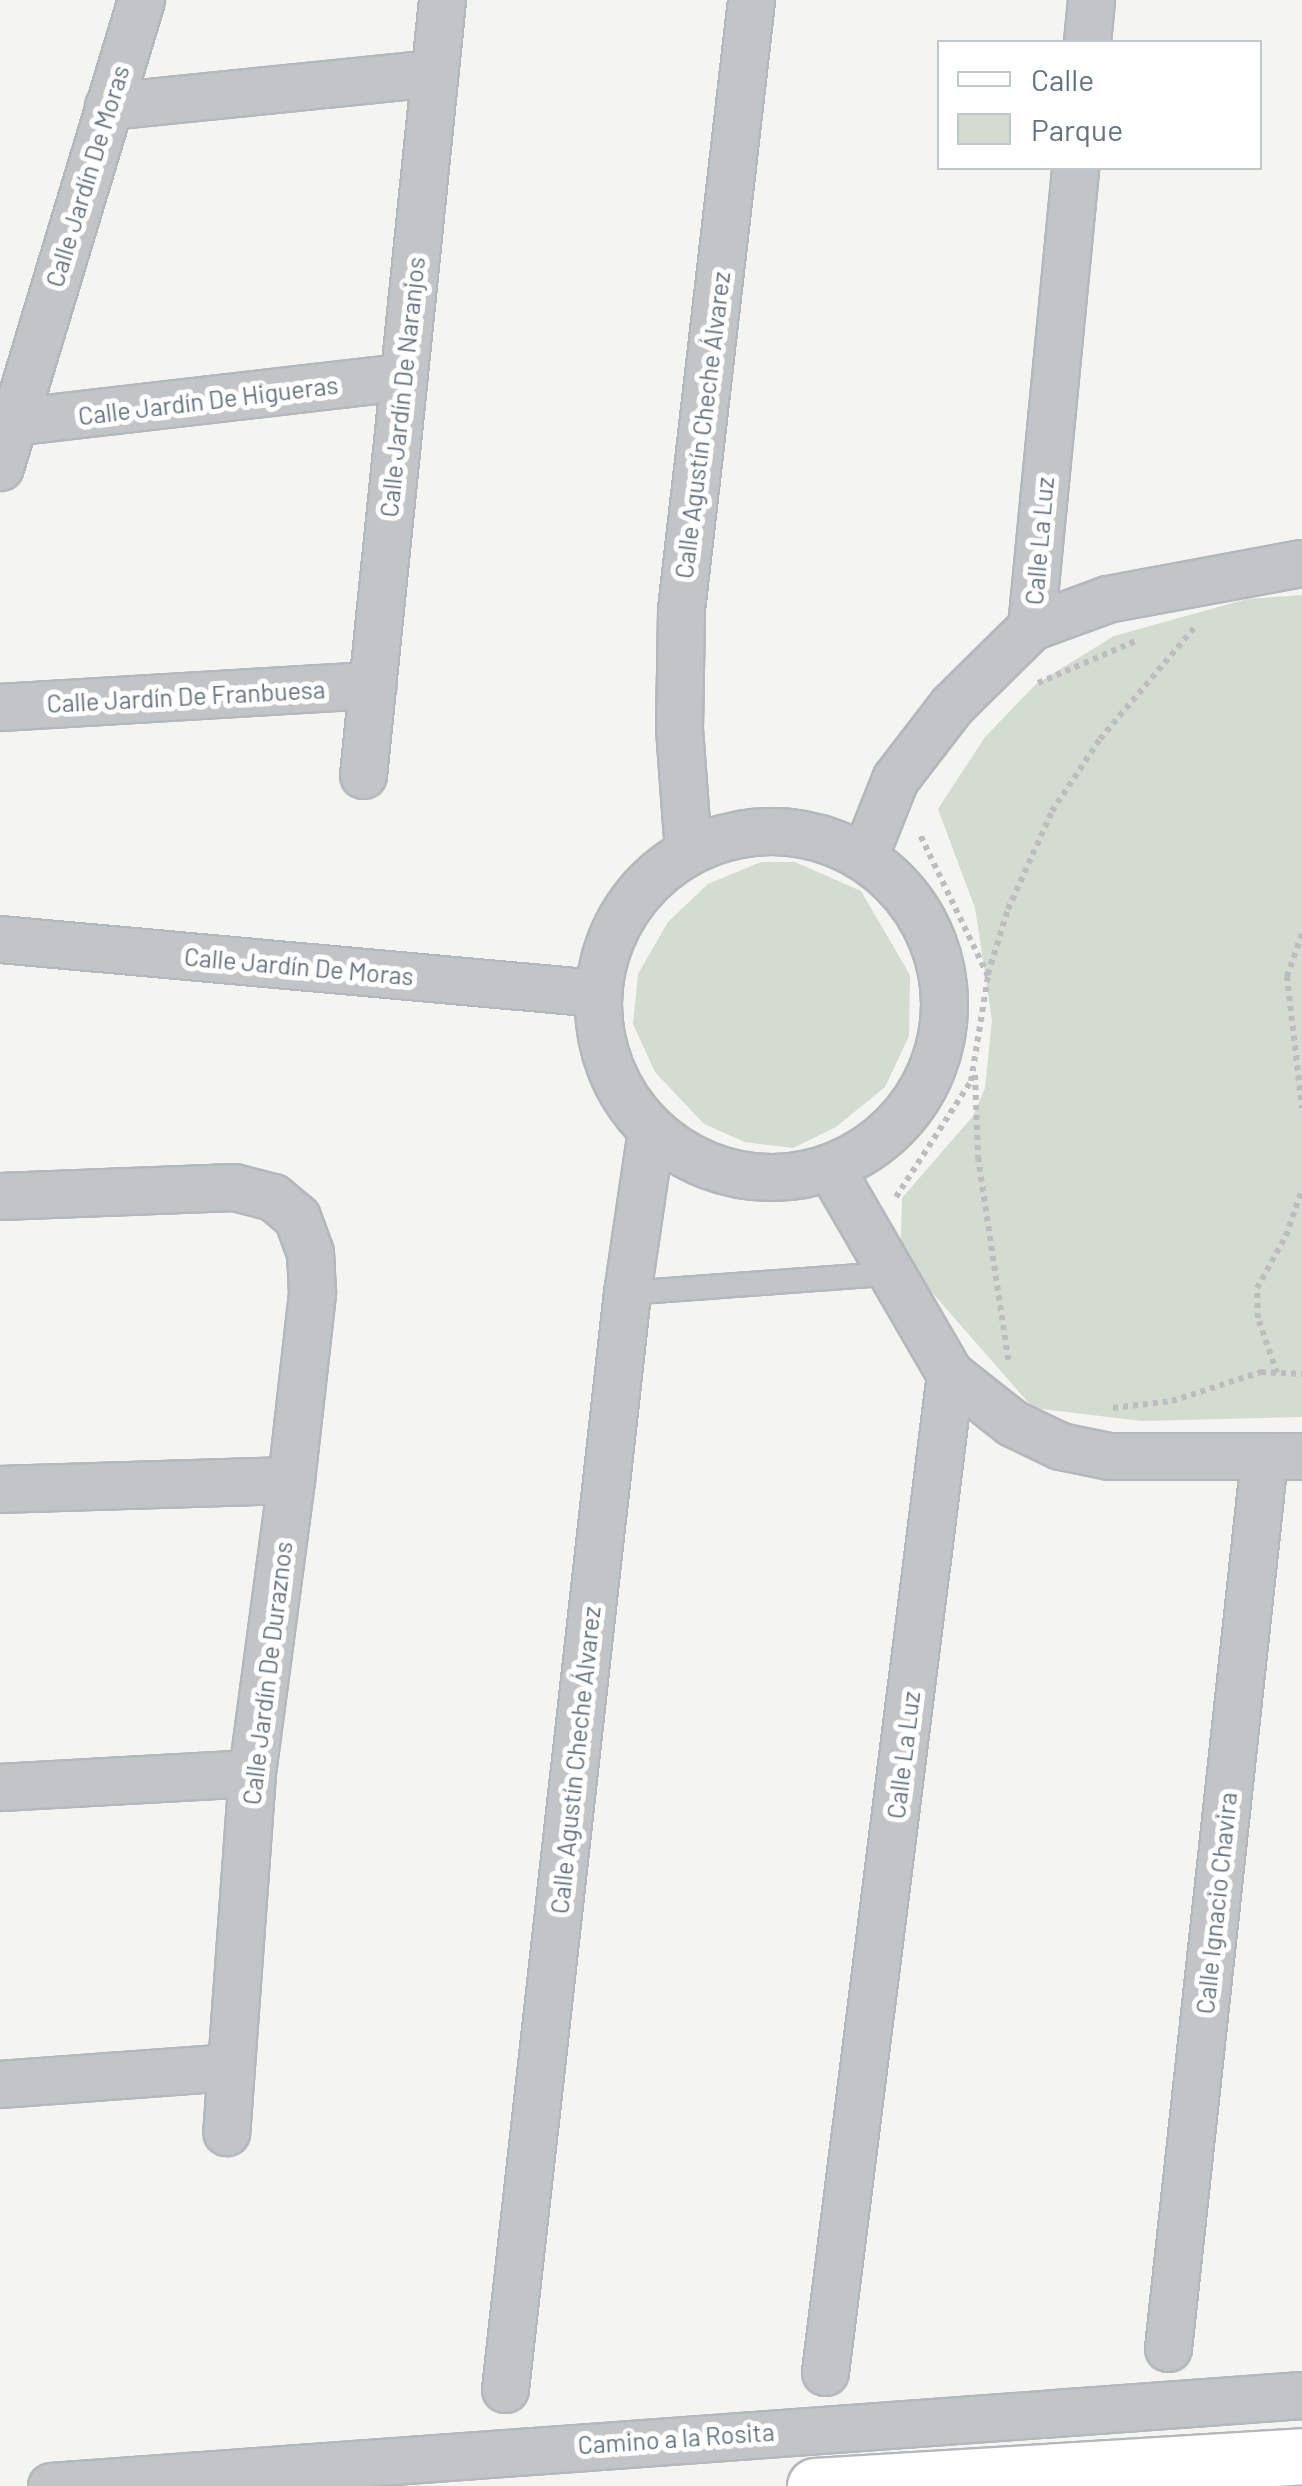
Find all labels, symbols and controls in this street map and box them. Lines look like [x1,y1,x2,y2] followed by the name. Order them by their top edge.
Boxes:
[937,40,1262,170] legend
[39,61,135,291] street label: Calle Jardín De Moras
[1031,61,1094,97] text: Calle
[1031,111,1123,147] text: Parque
[373,255,431,519] street label: Calle Jardín De Naranjos
[668,270,736,580] street label: Calle Agustín Cheche Álvarez
[76,369,340,431] street label: Calle Jardín De Higueras
[1018,476,1060,606] street label: Calle La Luz
[46,674,326,718] street label: Calle Jardín De Franbuesa
[183,941,415,991] street label: Calle Jardín De Moras
[236,1539,298,1807] street label: Calle Jardín De Duraznos
[544,1605,606,1915] street label: Calle Agustín Cheche Álvarez
[880,1690,926,1820] street label: Calle La Luz
[1189,1791,1243,2015] street label: Calle Ignacio Chavira
[577,2416,775,2460] street label: Camino a la Rosita

